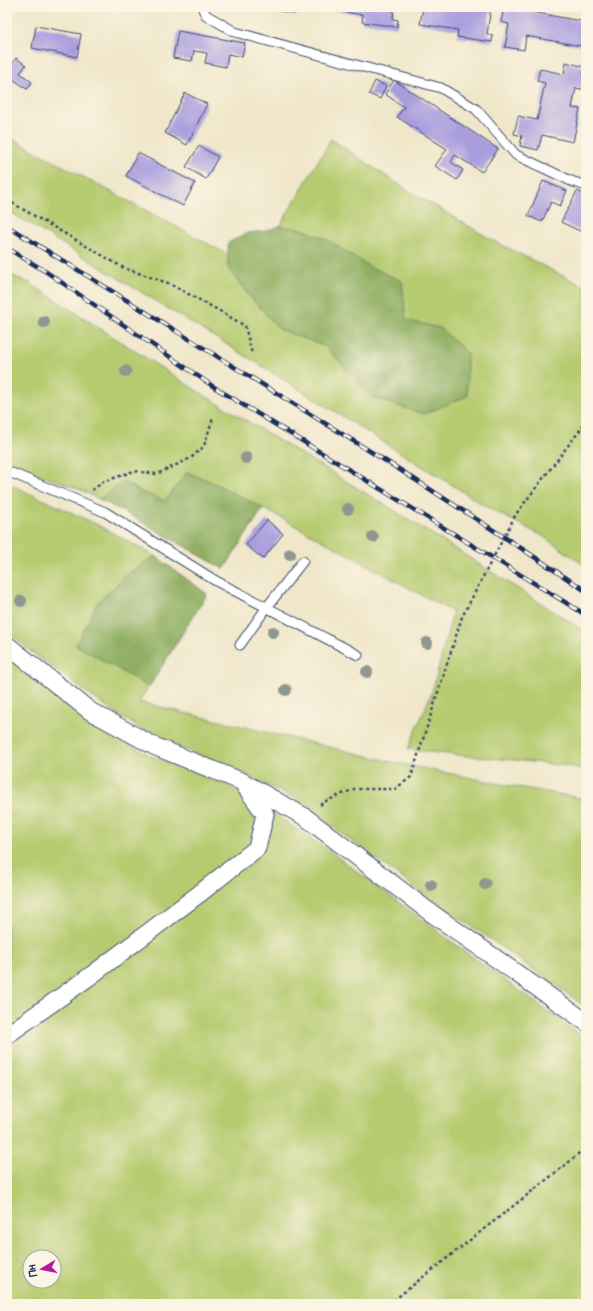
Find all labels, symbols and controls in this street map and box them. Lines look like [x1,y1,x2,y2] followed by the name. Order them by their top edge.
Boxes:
[22,1249,62,1289] north arrow
[25,1263,40,1278] text: Пн

